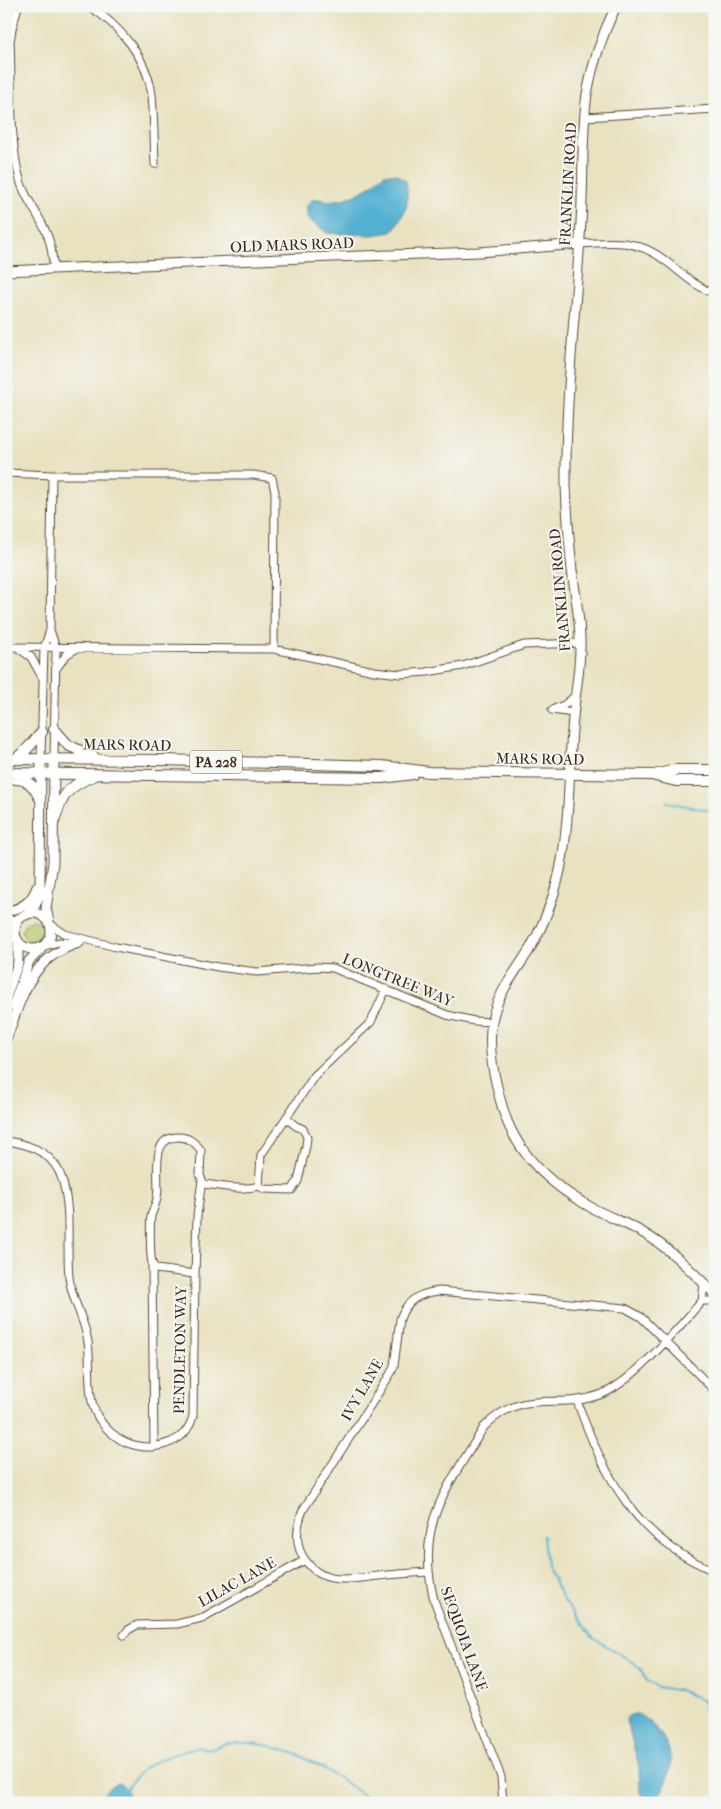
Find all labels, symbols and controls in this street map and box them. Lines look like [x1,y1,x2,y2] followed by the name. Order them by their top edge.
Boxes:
[556,122,580,246] street label: FRANKLIN ROAD
[230,234,354,256] street label: OLD MARS ROAD
[546,528,574,652] street label: FRANKLIN ROAD
[83,735,171,755] street label: MARS ROAD
[496,749,584,769] street label: MARS ROAD
[190,750,242,774] road number: PA 228
[340,949,457,1011] street label: LONGTREE WAY
[170,1285,190,1414] street label: PENDLETON WAY
[337,1356,387,1424] street label: IVY LANE
[195,1553,279,1611] street label: LILAC LANE
[437,1584,491,1694] street label: SEQUOIA LANE

